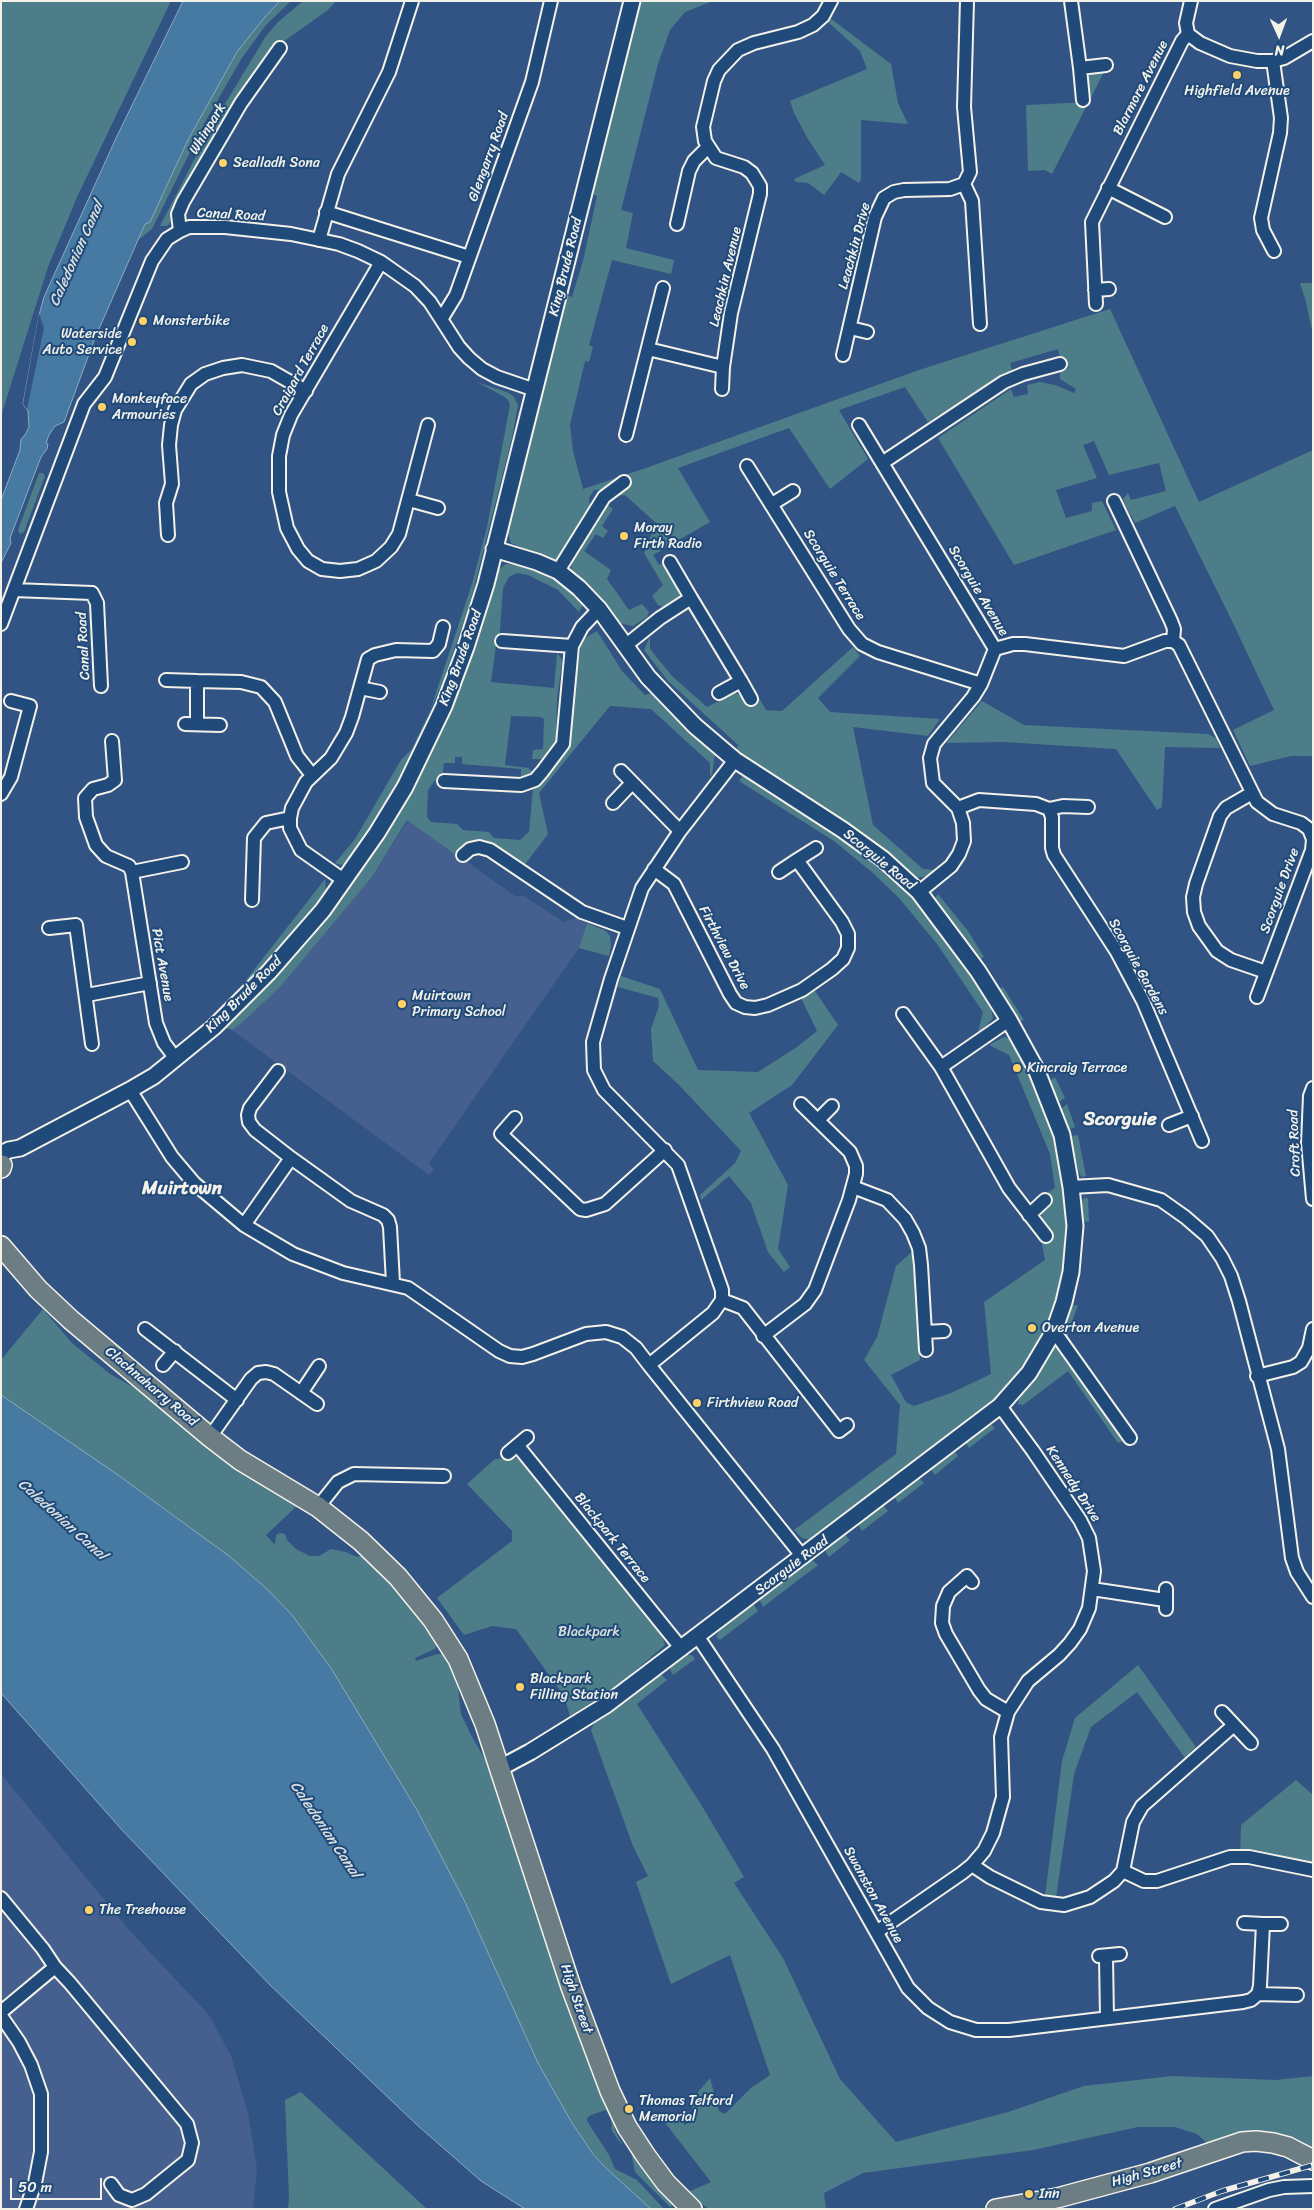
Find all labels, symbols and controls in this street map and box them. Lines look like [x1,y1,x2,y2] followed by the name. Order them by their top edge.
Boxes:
[1254,10,1304,60] north arrow
[1110,38,1172,138] street label: Blarmore Avenue
[1274,38,1285,63] text: N
[1231,69,1243,81] marker: Highfield Avenue
[1184,83,1290,99] place label: Highfield Avenue
[186,100,230,158] street label: Whinpark
[465,110,513,204] street label: Glengarry Road
[233,155,320,171] place label: Sealladh Sona
[217,157,229,169] marker: Sealladh Sona
[46,199,108,309] water label: Caledonian Canal
[835,201,875,291] street label: Leachkin Drive
[197,205,265,225] street label: Canal Road
[546,216,586,318] street label: King Brude Road
[706,225,746,329] street label: Leachkin Avenue
[153,313,230,329] place label: Monsterbike
[137,315,149,327] marker: Monsterbike
[269,321,333,419] street label: Craigard Terrace
[43,326,122,358] place label: Waterside Auto Service
[126,336,138,348] marker: Waterside Auto Service
[112,391,187,424] place label: Monkeyface Armouries
[96,401,108,413] marker: Monkeyface Armouries
[634,520,702,552] place label: Moray Firth Radio
[799,527,869,623] street label: Scorguie Terrace
[618,530,630,542] marker: Moray Firth Radio
[944,543,1012,639] street label: Scorguie Avenue
[436,608,486,708] street label: King Brude Road
[74,612,94,680] street label: Canal Road
[840,826,918,894] street label: Scorguie Road
[1257,846,1303,936] street label: Scorguie Drive
[695,903,753,993] street label: Firthview Drive
[1104,916,1172,1018] street label: Scorguie Gardens
[147,927,177,1003] street label: Pict Avenue
[202,953,286,1037] street label: King Brude Road
[412,988,506,1020] place label: Muirtown Primary School
[396,998,408,1010] marker: Muirtown Primary School
[1027,1060,1127,1076] place label: Kincraig Terrace
[1011,1062,1023,1074] marker: Kincraig Terrace
[1083,1109,1157,1131] district label: Scorguie
[1285,1109,1305,1177] street label: Croft Road
[142,1178,222,1200] district label: Muirtown
[1042,1320,1139,1336] place label: Overton Avenue
[1026,1322,1038,1334] marker: Overton Avenue
[101,1343,201,1431] street label: Clachnaharry Road
[707,1395,798,1411] place label: Firthview Road
[691,1397,703,1409] marker: Firthview Road
[1042,1443,1104,1525] street label: Kennedy Drive
[14,1476,110,1564] water label: Caledonian Canal
[570,1489,654,1587] street label: Blackpark Terrace
[752,1533,832,1599] street label: Scorguie Road
[558,1624,620,1640] park label: Blackpark
[530,1671,618,1704] place label: Blackpark Filling Station
[514,1681,526,1693] marker: Blackpark Filling Station
[286,1778,364,1882] water label: Caledonian Canal
[840,1844,906,1946] street label: Swanston Avenue
[99,1902,186,1918] place label: The Treehouse
[83,1904,95,1916] marker: The Treehouse
[556,1962,596,2036] street label: High Street
[639,2093,732,2126] place label: Thomas Telford Memorial
[623,2103,635,2115] marker: Thomas Telford Memorial
[1110,2155,1184,2191] street label: High Street
[12,2168,105,2200] scale bar
[18,2174,52,2200] text: 50 m
[1039,2186,1060,2202] place label: Inn
[1023,2188,1035,2200] marker: Inn

